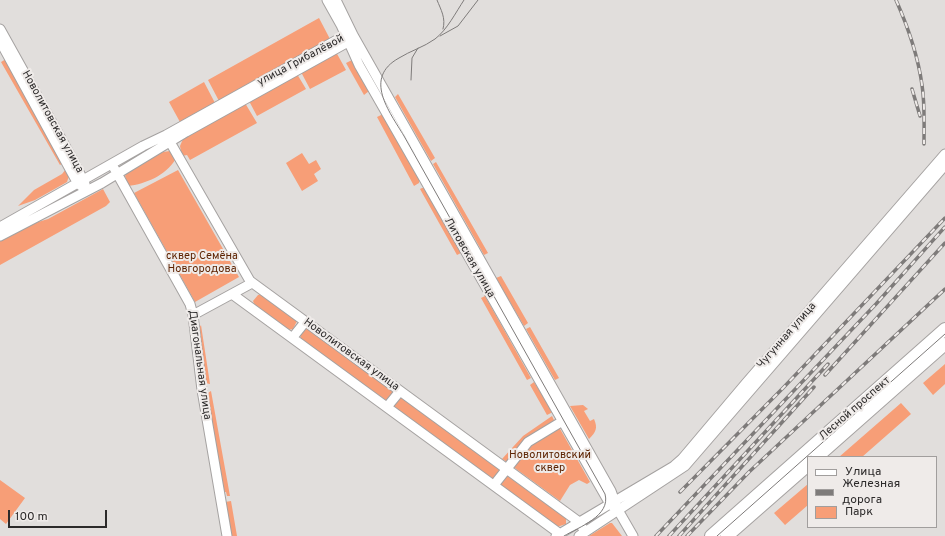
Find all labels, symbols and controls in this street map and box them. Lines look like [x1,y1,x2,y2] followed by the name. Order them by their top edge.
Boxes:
[255,33,347,89] street label: улица Грибалёвой
[18,69,86,175] street label: Новолитовская улица
[441,216,497,300] street label: Литовская улица
[166,250,238,276] park label: сквер Семёна Новгородова
[755,300,819,372] street label: Чугунная улица
[185,309,213,421] street label: Диагональная улица
[301,316,401,394] street label: Новолитовская улица
[817,374,893,444] street label: Лесной проспект
[509,449,591,475] park label: Новолитовский сквер
[807,456,937,528] legend
[845,464,881,480] text: Улица
[842,476,900,508] text: Железная дорога
[10,502,109,528] scale bar
[845,504,873,520] text: Парк
[15,509,48,525] text: 100 m

